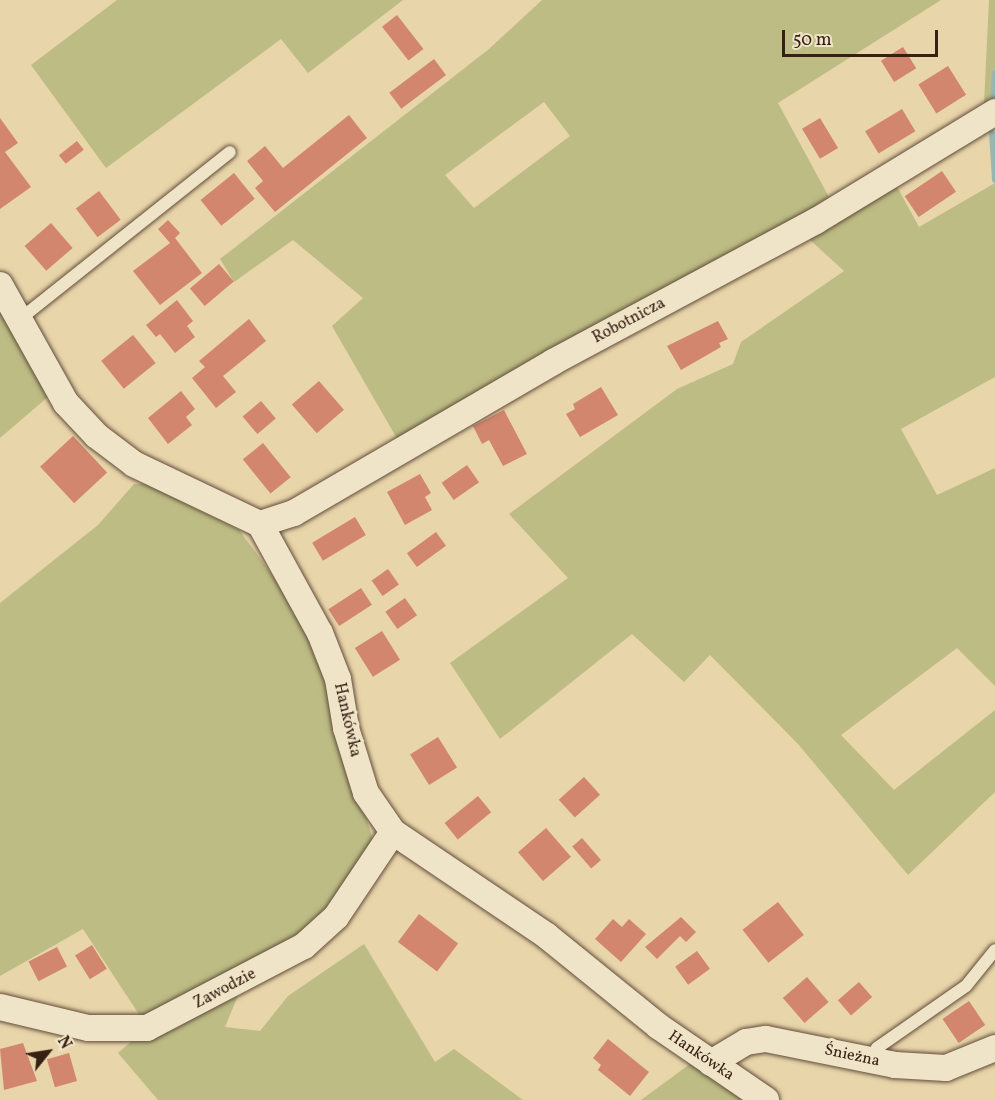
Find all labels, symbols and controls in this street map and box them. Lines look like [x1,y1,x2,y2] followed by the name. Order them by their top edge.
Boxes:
[785,18,941,56] scale bar
[793,28,832,53] text: 50 m
[589,294,669,348] street label: Robotnicza
[329,681,365,759] street label: Hankówka
[191,965,259,1013] street label: Zawodzie
[18,1022,78,1082] north arrow
[664,1027,738,1085] street label: Hankówka
[51,1032,76,1054] text: N
[822,1041,882,1071] street label: Śnieżna

